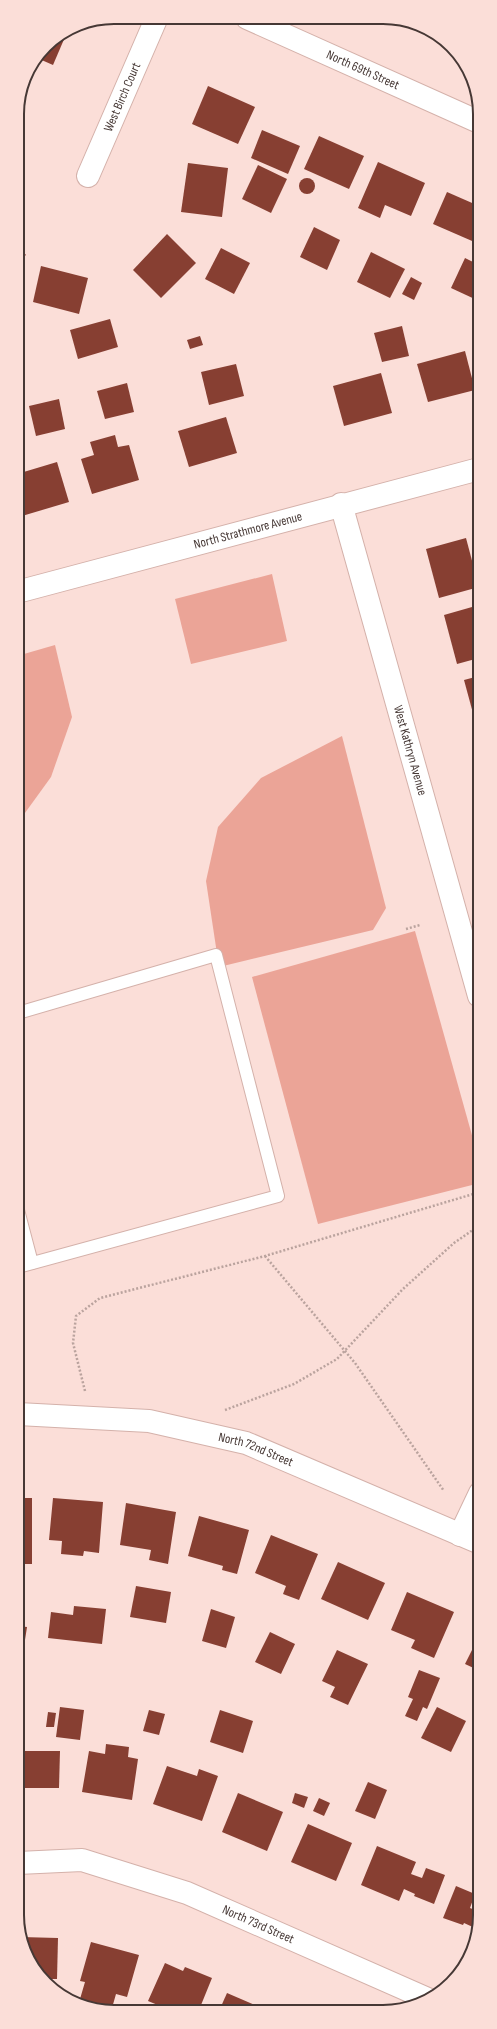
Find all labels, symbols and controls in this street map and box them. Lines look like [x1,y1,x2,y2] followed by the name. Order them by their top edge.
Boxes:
[324,47,402,93] street label: North 69th Street
[100,60,144,134] street label: West Birch Court
[192,508,304,553] street label: North Strathmore Avenue
[390,704,430,797] street label: West Kathryn Avenue
[217,1429,296,1470] street label: North 72nd Street
[220,1902,297,1947] street label: North 73rd Street

